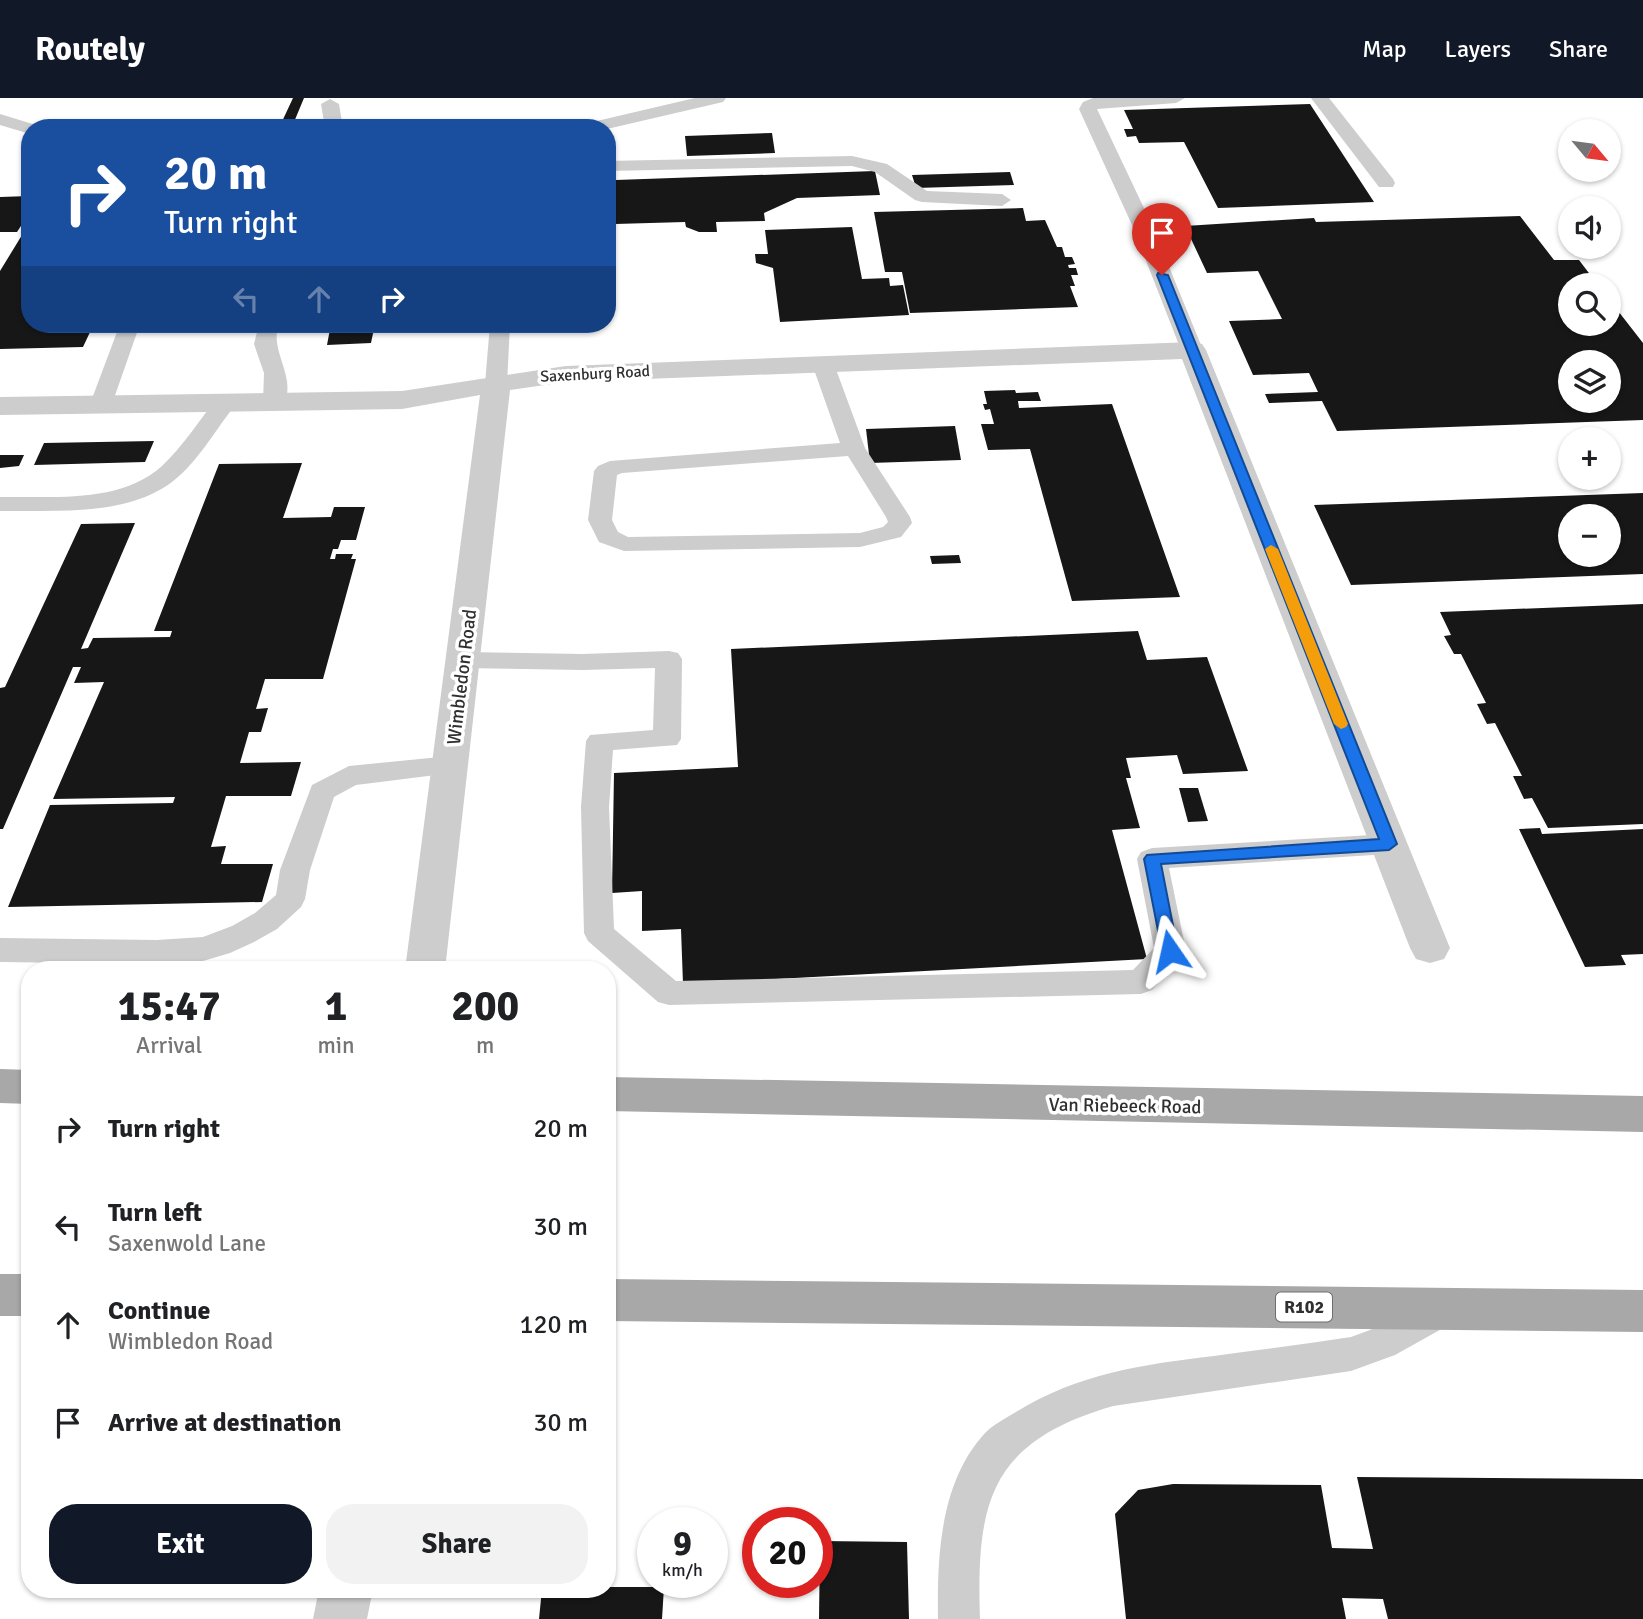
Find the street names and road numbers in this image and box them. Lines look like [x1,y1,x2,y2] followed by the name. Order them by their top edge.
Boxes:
[540,361,650,387] street label: Saxenburg Road
[442,608,482,746] street label: Wimbledon Road
[1048,1093,1202,1119] street label: Van Riebeeck Road
[1276,1292,1332,1322] road number: R102

